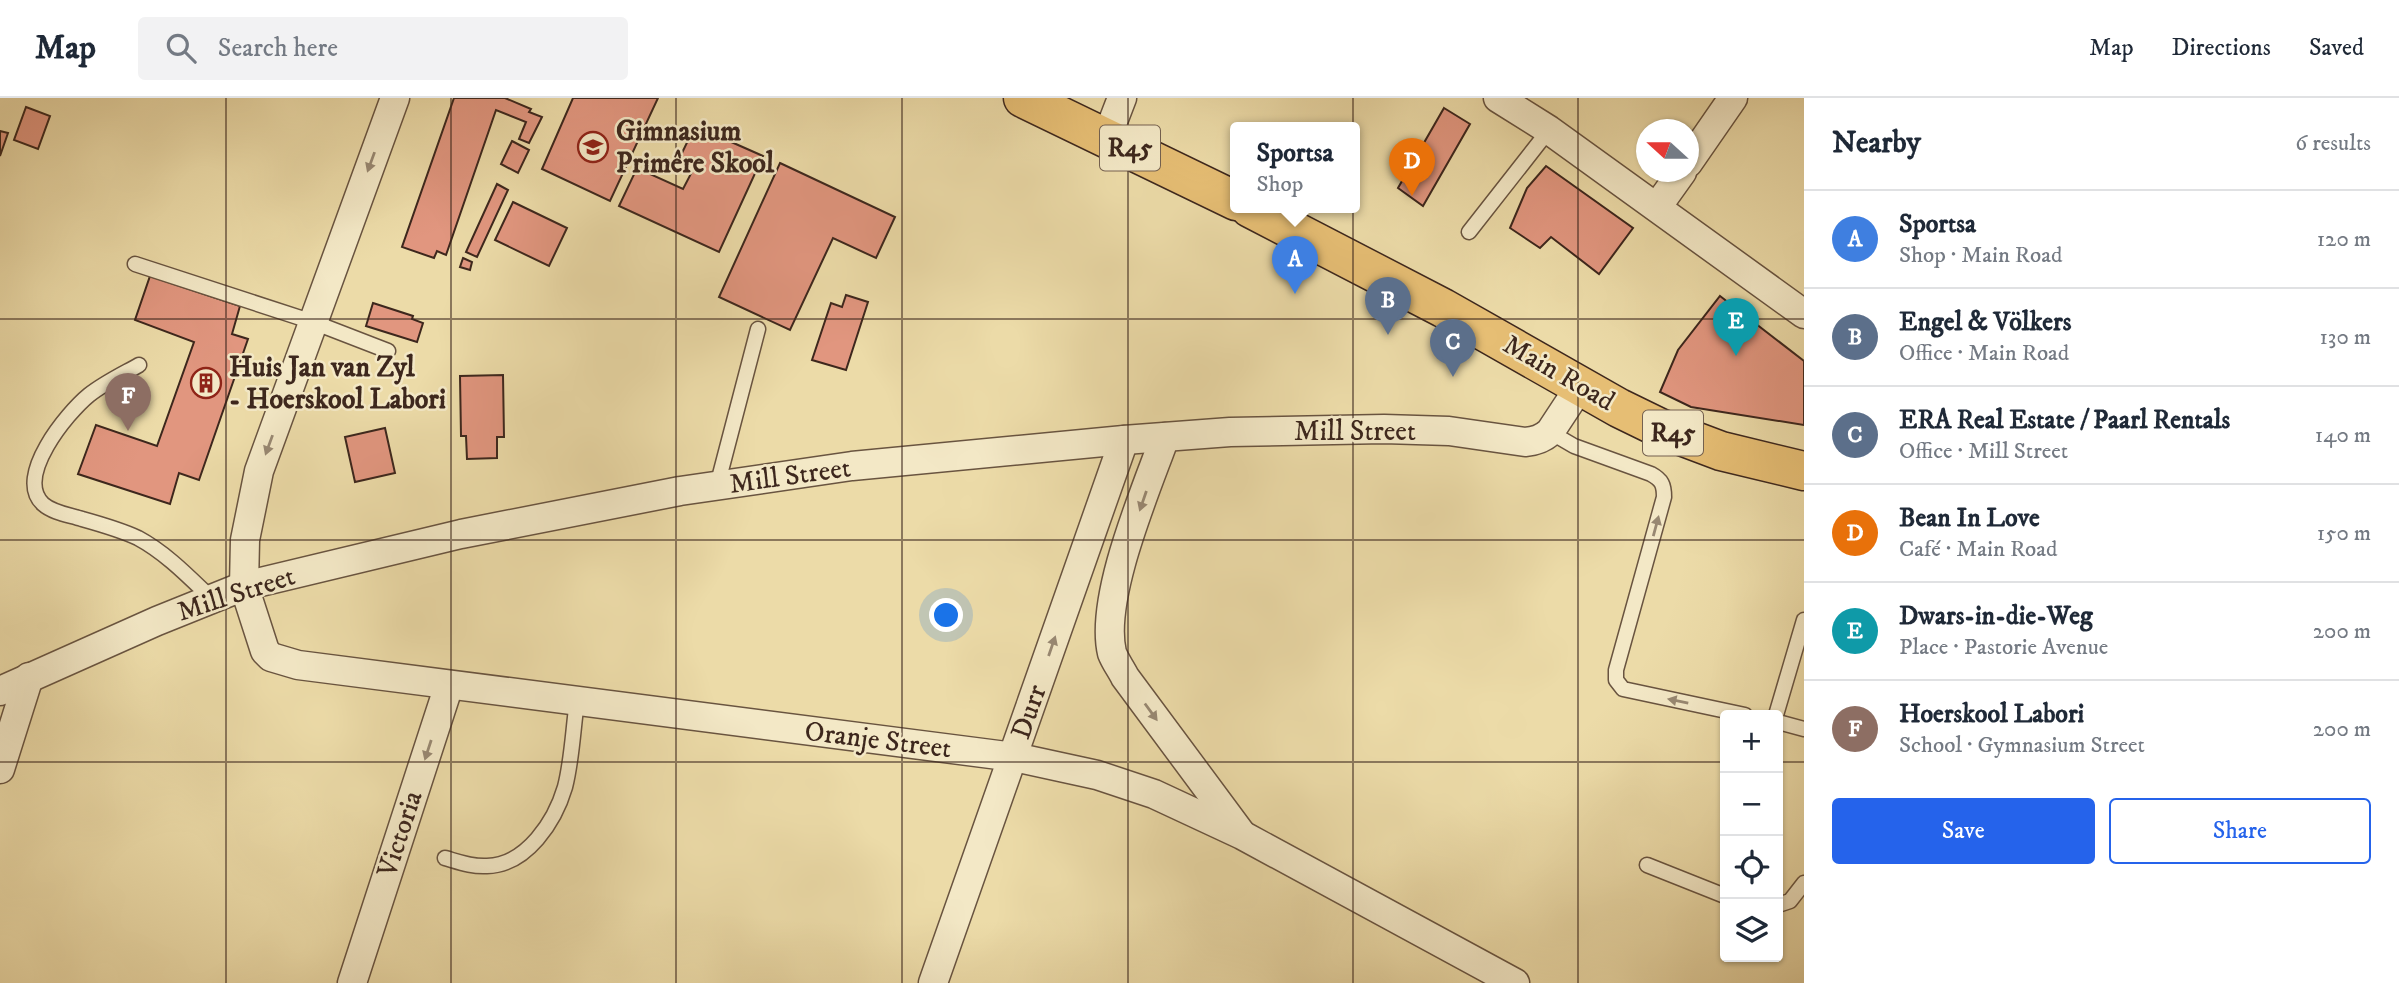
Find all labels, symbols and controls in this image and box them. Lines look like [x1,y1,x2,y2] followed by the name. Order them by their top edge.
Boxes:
[138,17,628,80] search box
[35,28,96,69] text: Map
[162,29,200,67] icon: search
[218,32,338,65] text: Search here
[2089,33,2134,63] text: Map
[2172,33,2271,63] text: Directions
[2309,33,2364,63] text: Saved
[616,114,775,181] place label: Gimnasium Primêre Skool
[1636,119,1699,182] north arrow
[1230,122,1360,213] popup
[1832,125,1921,162] text: Nearby
[1100,126,1160,170] road number: R45
[2295,129,2371,158] text: 6 results
[576,130,610,164] school or university icon: Gimnasium Primêre Skool
[1257,137,1333,170] text: Sportsa
[1389,138,1435,196] pin: D
[366,152,377,173] one-way arrow
[1257,170,1303,199] text: Shop
[1899,208,1976,241] text: Sportsa
[1848,225,1862,254] text: A
[2317,225,2371,254] text: 120 m
[1272,236,1318,294] pin: A
[1899,241,2062,270] text: Shop · Main Road
[1365,277,1411,335] pin: B
[1713,298,1759,356] pin: E
[1899,306,2071,339] text: Engel & Völkers
[1430,319,1476,377] pin: C
[1848,323,1862,352] text: B
[2319,323,2371,352] text: 130 m
[1497,327,1621,419] street label: Main Road
[1899,339,2069,368] text: Office · Main Road
[229,350,446,417] place label: Huis Jan van Zyl - Hoerskool Labori
[189,366,223,400] building icon: Huis Jan van Zyl - Hoerskool Labori
[105,373,151,431] pin: F
[1899,404,2230,437] text: ERA Real Estate / Paarl Rentals
[1643,410,1703,456] road number: R45
[1294,414,1416,449] street label: Mill Street
[1847,421,1863,450] text: C
[2315,421,2371,450] text: 140 m
[263,435,274,456] one-way arrow
[1899,437,2068,466] text: Office · Mill Street
[727,450,853,502] street label: Mill Street
[1137,491,1148,512] one-way arrow
[1899,502,2040,535] text: Bean In Love
[1651,515,1661,536] one-way arrow
[1846,519,1864,548] text: D
[2317,519,2371,548] text: 150 m
[1899,535,2058,564] text: Café · Main Road
[173,559,299,629] street label: Mill Street
[929,598,963,632] your location
[1899,600,2093,633] text: Dwars-in-die-Weg
[1847,617,1863,646] text: E
[2313,617,2371,646] text: 200 m
[1899,633,2108,662] text: Place · Pastorie Avenue
[1047,636,1058,657] one-way arrow
[1003,680,1055,744] street label: Durr
[1667,695,1689,706] one-way arrow
[1899,698,2084,731] text: Hoerskool Labori
[1144,703,1158,721] one-way arrow
[1720,710,1783,962] map controls
[1720,710,1783,773] button: +
[803,714,953,766] street label: Oranje Street
[1848,715,1862,744] text: F
[2313,715,2371,744] text: 200 m
[1899,731,2145,760] text: School · Gymnasium Street
[422,739,433,760] one-way arrow
[1720,773,1783,836] button: −
[369,786,430,883] street label: Victoria
[1832,798,2095,864] button: Save
[2109,798,2371,864] button: Share
[1720,836,1783,899] button: locate
[1720,899,1783,962] button: layers

